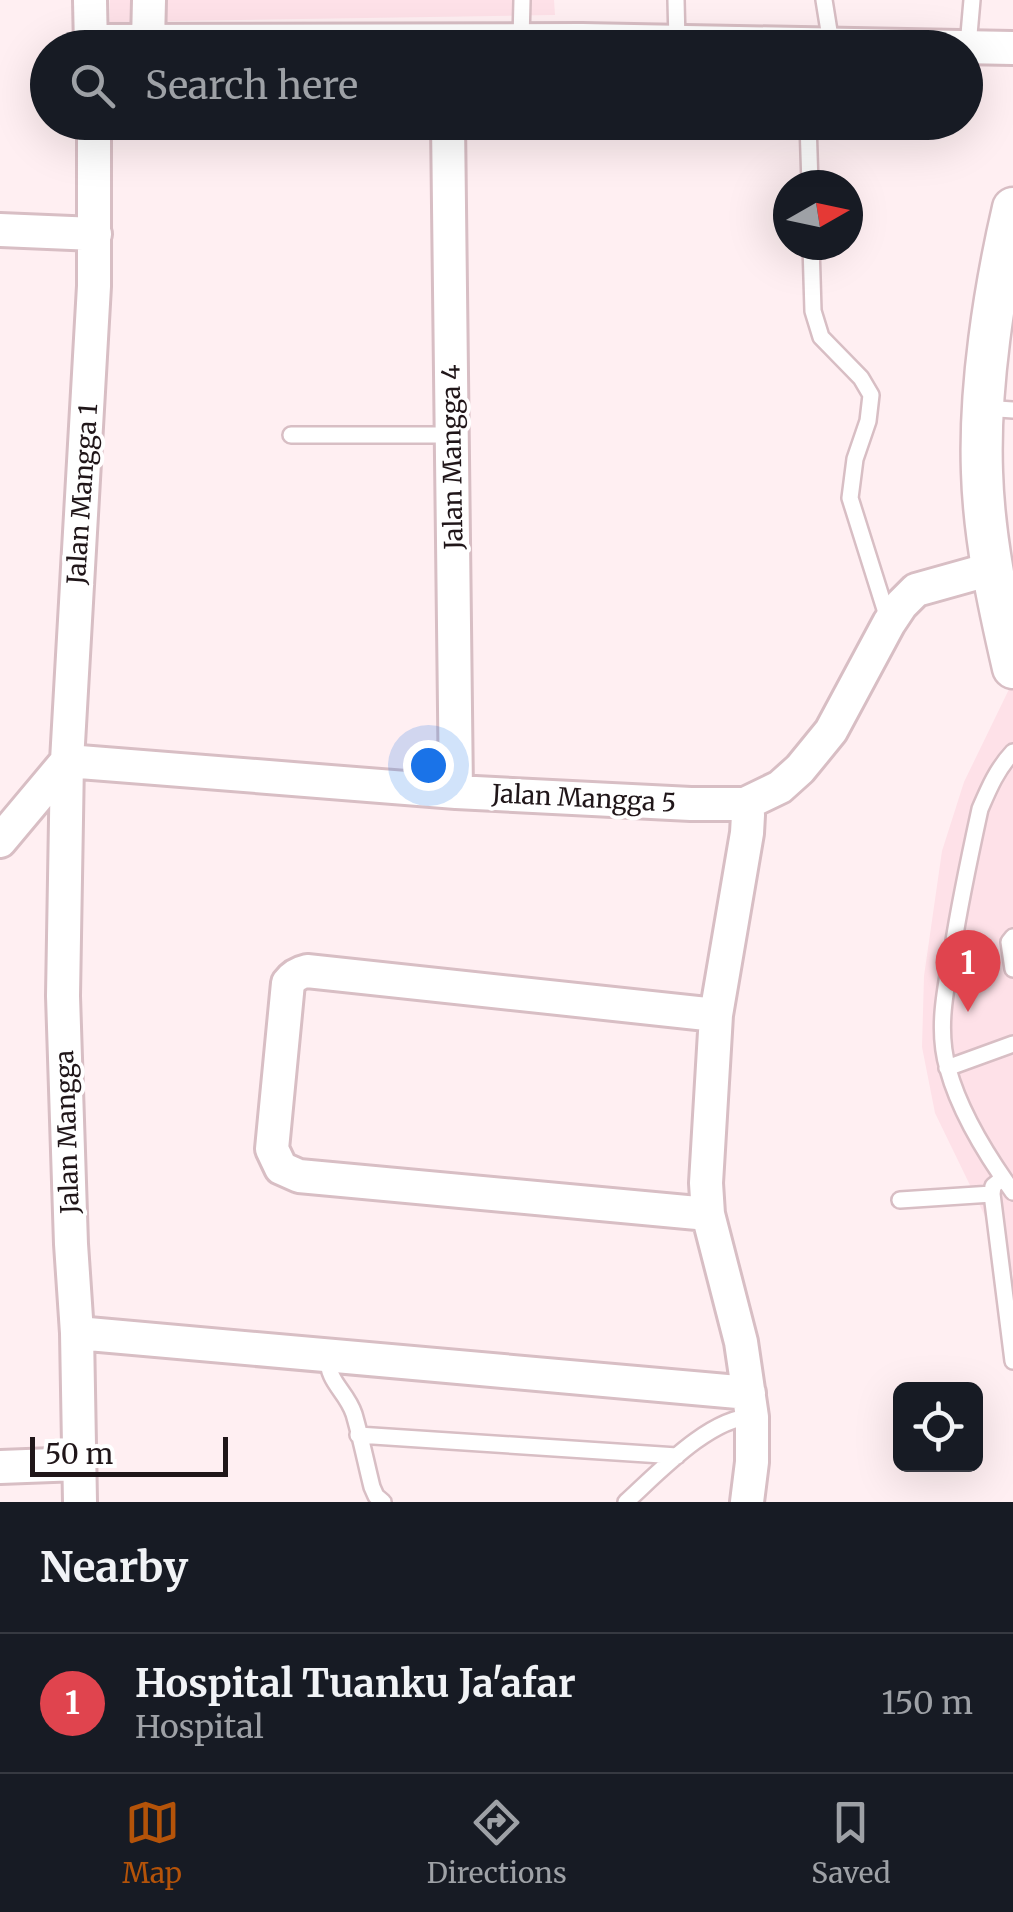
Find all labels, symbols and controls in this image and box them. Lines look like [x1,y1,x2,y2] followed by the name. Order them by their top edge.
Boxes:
[30,30,983,140] search box
[65,58,120,113] icon: search
[145,62,358,109] text: Search here
[773,170,863,260] north arrow
[434,364,470,551] street label: Jalan Mangga 4
[60,403,104,586] street label: Jalan Mangga 1
[403,740,454,791] your location
[490,777,677,819] street label: Jalan Mangga 5
[936,930,1000,1012] pin: 1
[48,1050,86,1215] street label: Jalan Mangga
[893,1382,983,1472] map controls
[893,1382,983,1472] button: locate
[30,1432,228,1476] scale bar
[45,1436,113,1472] text: 50 m
[40,1541,188,1593] text: Nearby
[135,1660,576,1707] text: Hospital Tuanku Ja'afar
[65,1683,80,1723] text: 1
[881,1683,973,1723] text: 150 m
[135,1707,264,1747] text: Hospital
[122,1795,182,1891] tab: Map
[427,1795,567,1891] tab: Directions
[811,1795,891,1891] tab: Saved

